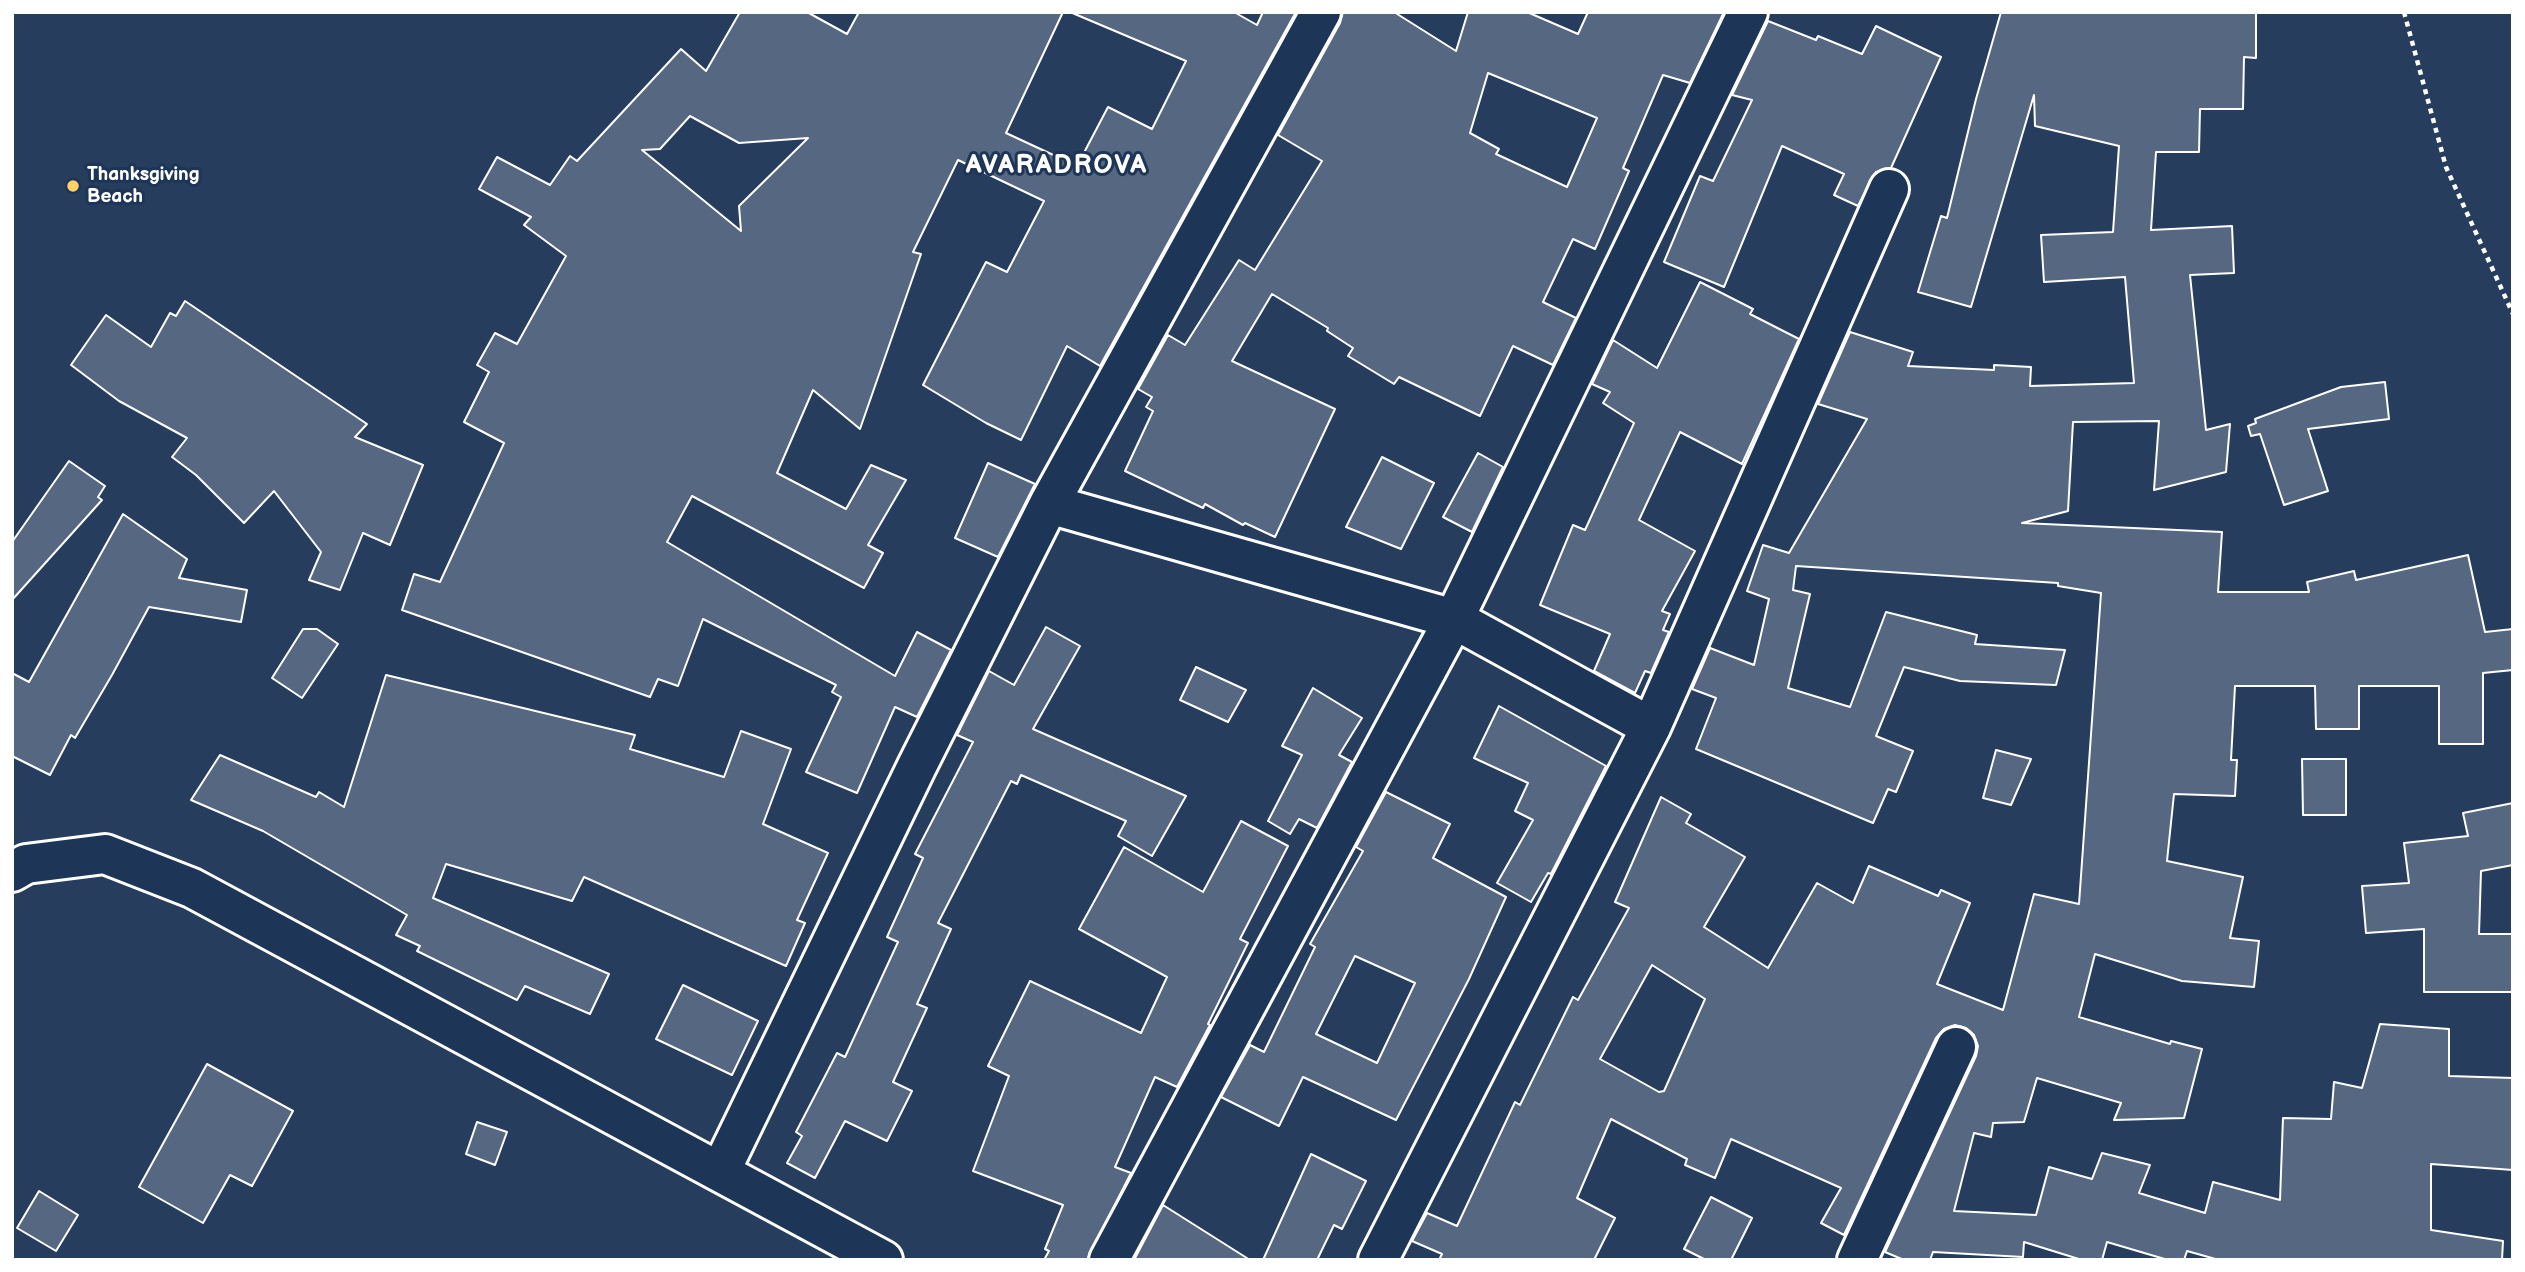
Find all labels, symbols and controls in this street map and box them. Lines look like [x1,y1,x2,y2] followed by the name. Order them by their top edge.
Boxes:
[967,150,1147,182] district label: AVARADROVA
[87,164,199,208] place label: Thanksgiving Beach
[65,178,81,194] marker: Thanksgiving Beach

